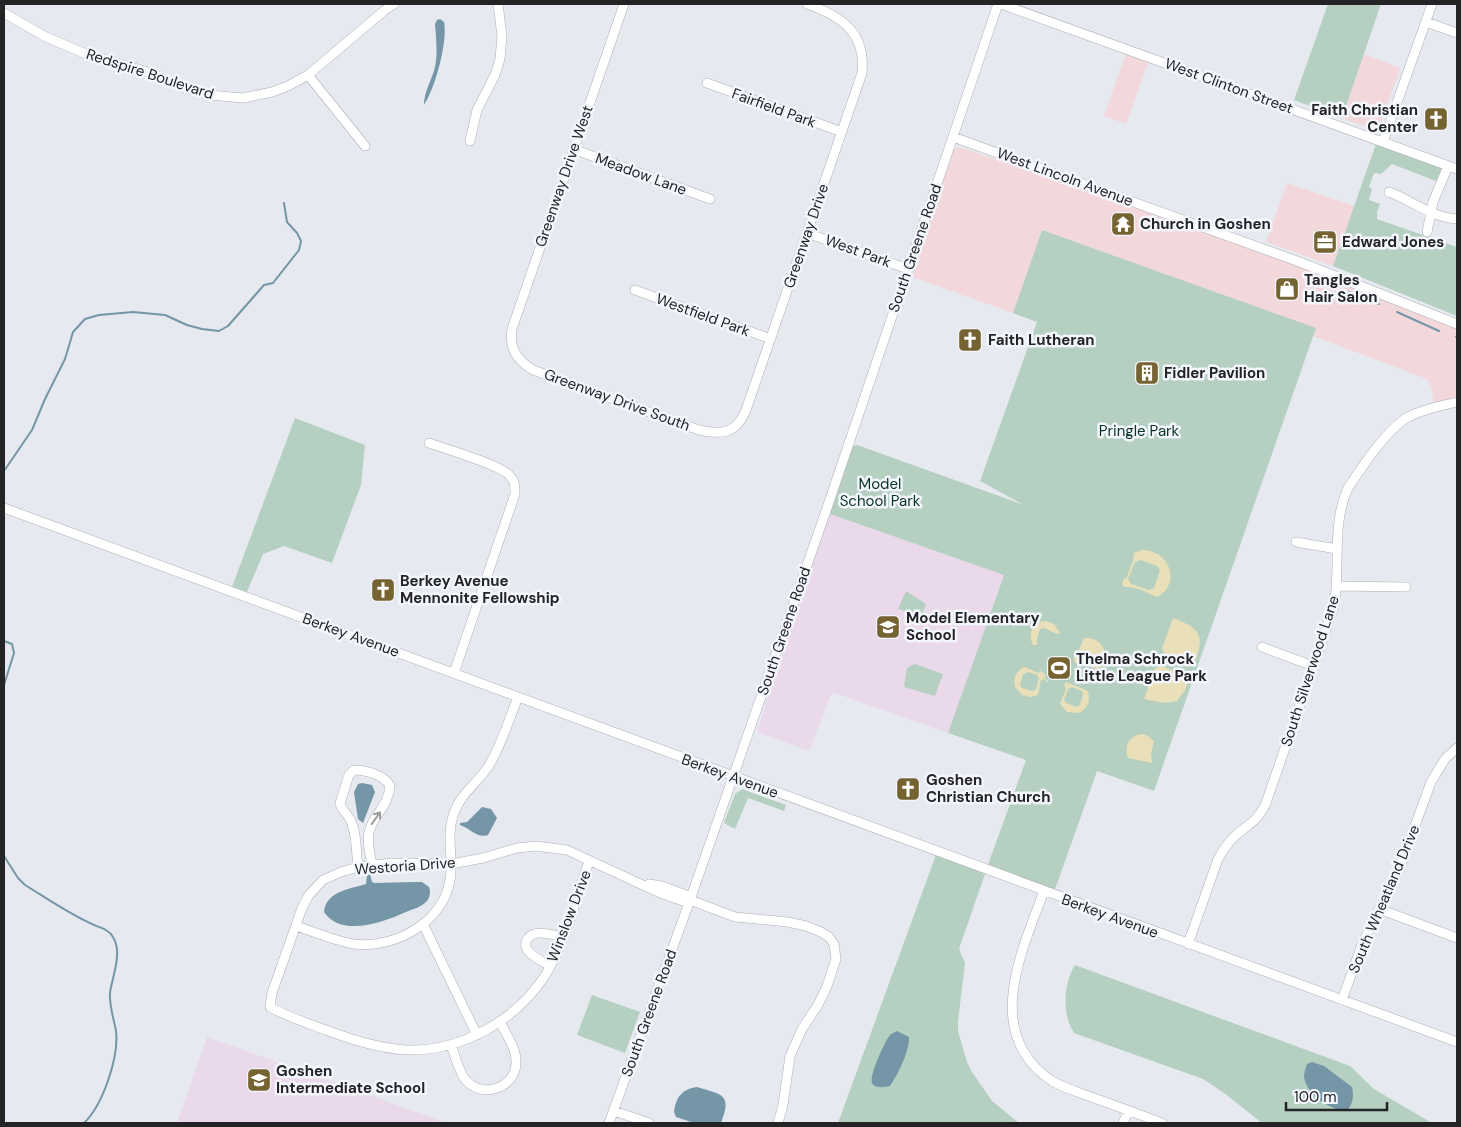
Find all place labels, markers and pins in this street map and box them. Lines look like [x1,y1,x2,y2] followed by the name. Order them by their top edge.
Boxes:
[1311,100,1418,137] place label: Faith Christian Center
[1423,106,1449,132] church icon: Faith Christian Center
[1110,211,1136,237] temple icon: Church in Goshen
[1140,214,1271,234] place label: Church in Goshen
[1312,229,1338,255] office icon: Edward Jones
[1342,232,1444,252] place label: Edward Jones
[1304,270,1378,307] place label: Tangles Hair Salon
[1274,276,1300,302] shop icon: Tangles Hair Salon
[957,327,983,353] church icon: Faith Lutheran
[988,330,1094,350] place label: Faith Lutheran
[1134,360,1160,386] building icon: Fidler Pavilion
[1164,363,1265,383] place label: Fidler Pavilion
[400,571,560,608] place label: Berkey Avenue Mennonite Fellowship
[370,577,396,603] church icon: Berkey Avenue Mennonite Fellowship
[906,608,1040,645] place label: Model Elementary School
[875,614,901,640] school or university icon: Model Elementary School
[1076,649,1207,686] place label: Thelma Schrock Little League Park
[1046,655,1072,681] sports icon: Thelma Schrock Little League Park
[926,770,1051,807] place label: Goshen Christian Church
[895,776,921,802] church icon: Goshen Christian Church
[276,1061,425,1098] place label: Goshen Intermediate School
[246,1067,272,1093] school or university icon: Goshen Intermediate School

